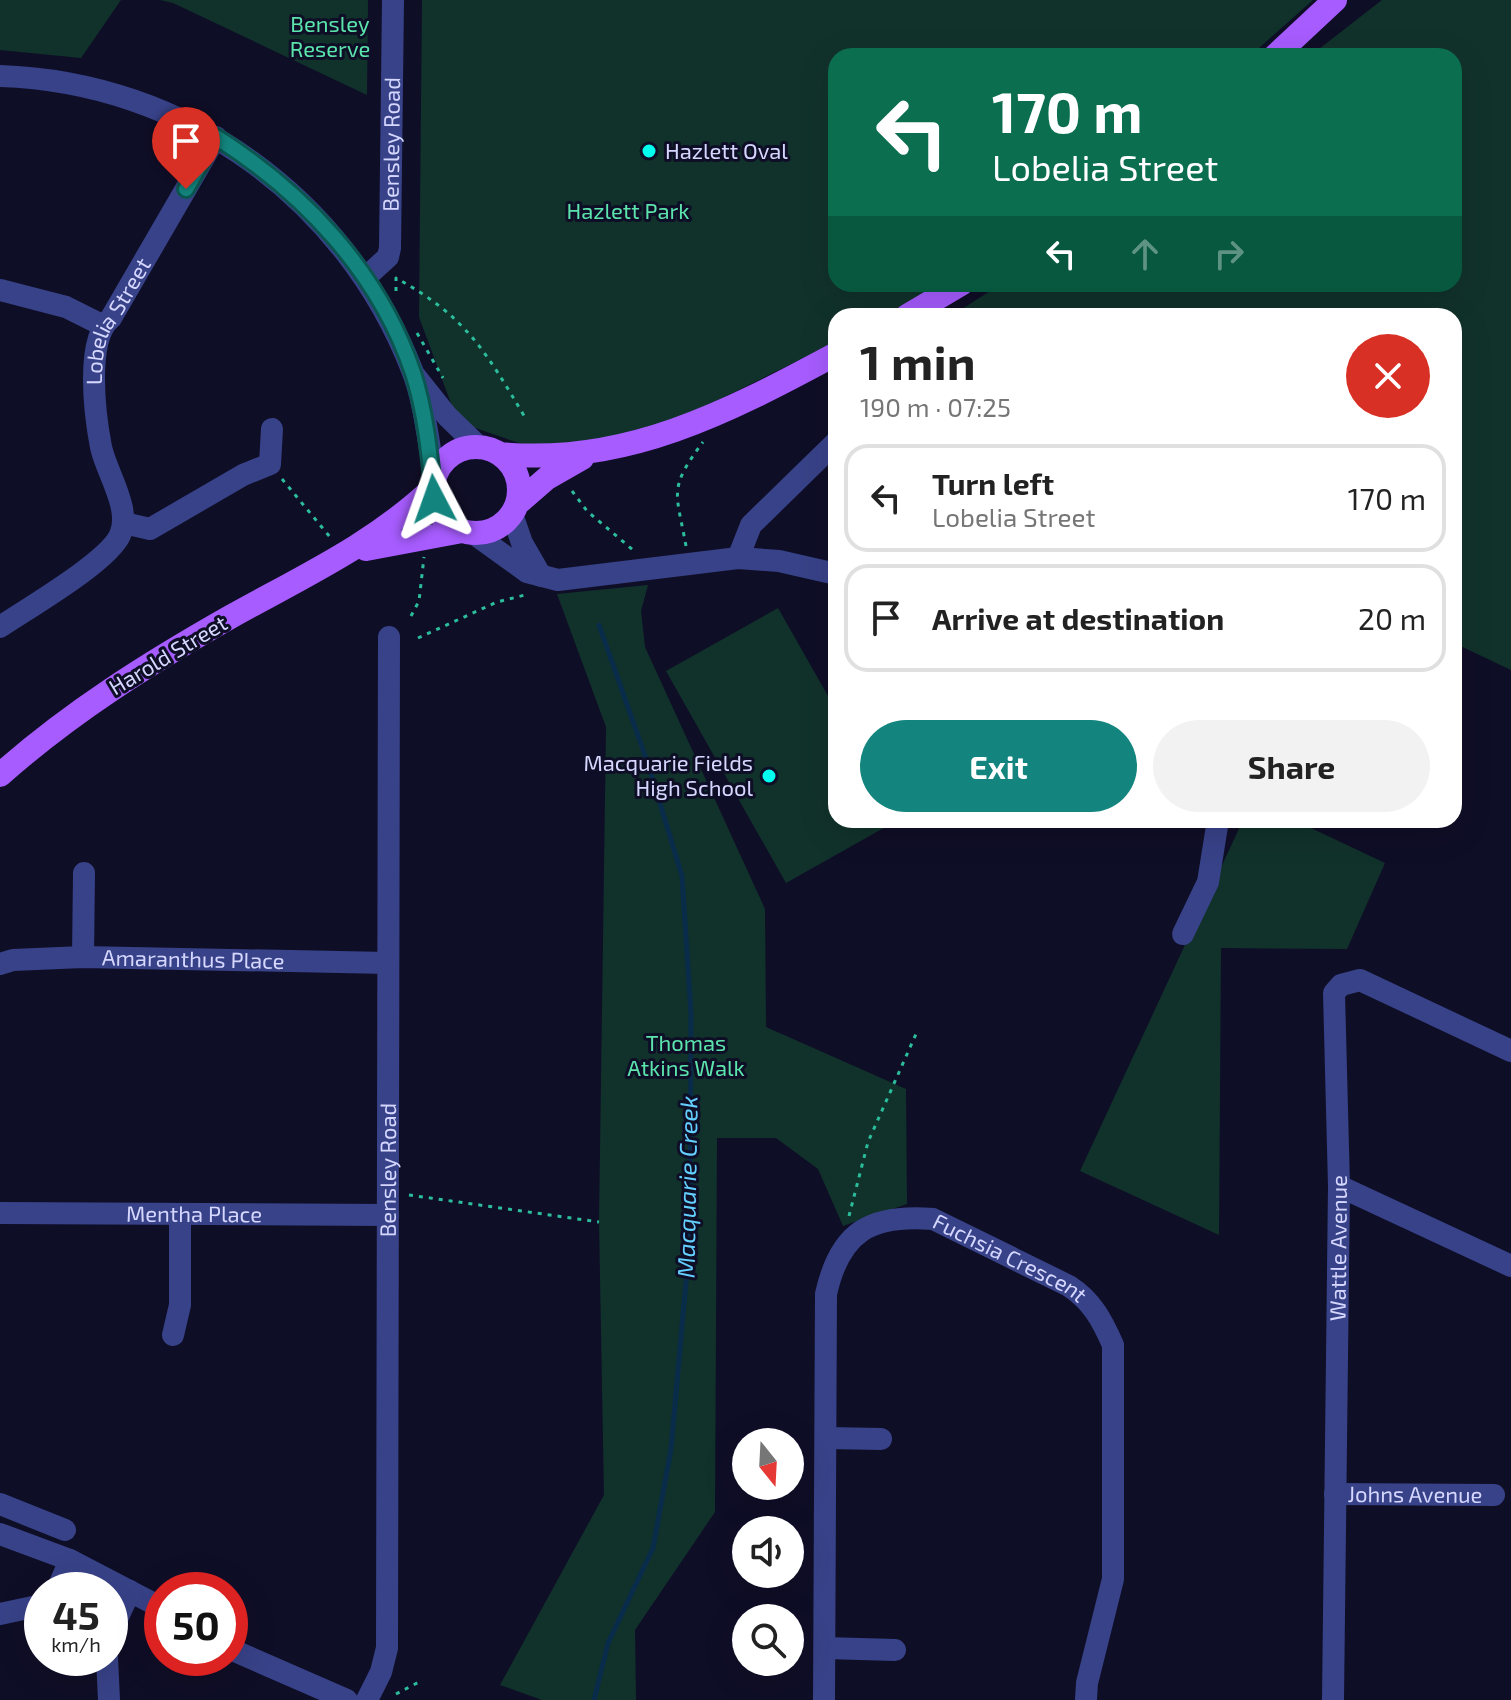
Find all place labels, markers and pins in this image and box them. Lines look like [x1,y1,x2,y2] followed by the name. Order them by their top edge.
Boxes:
[152,107,220,189] pin
[665,137,788,163] place label: Hazlett Oval
[640,142,658,160] marker: Hazlett Oval
[583,749,753,800] place label: Macquarie Fields High School
[760,767,778,785] marker: Macquarie Fields High School

